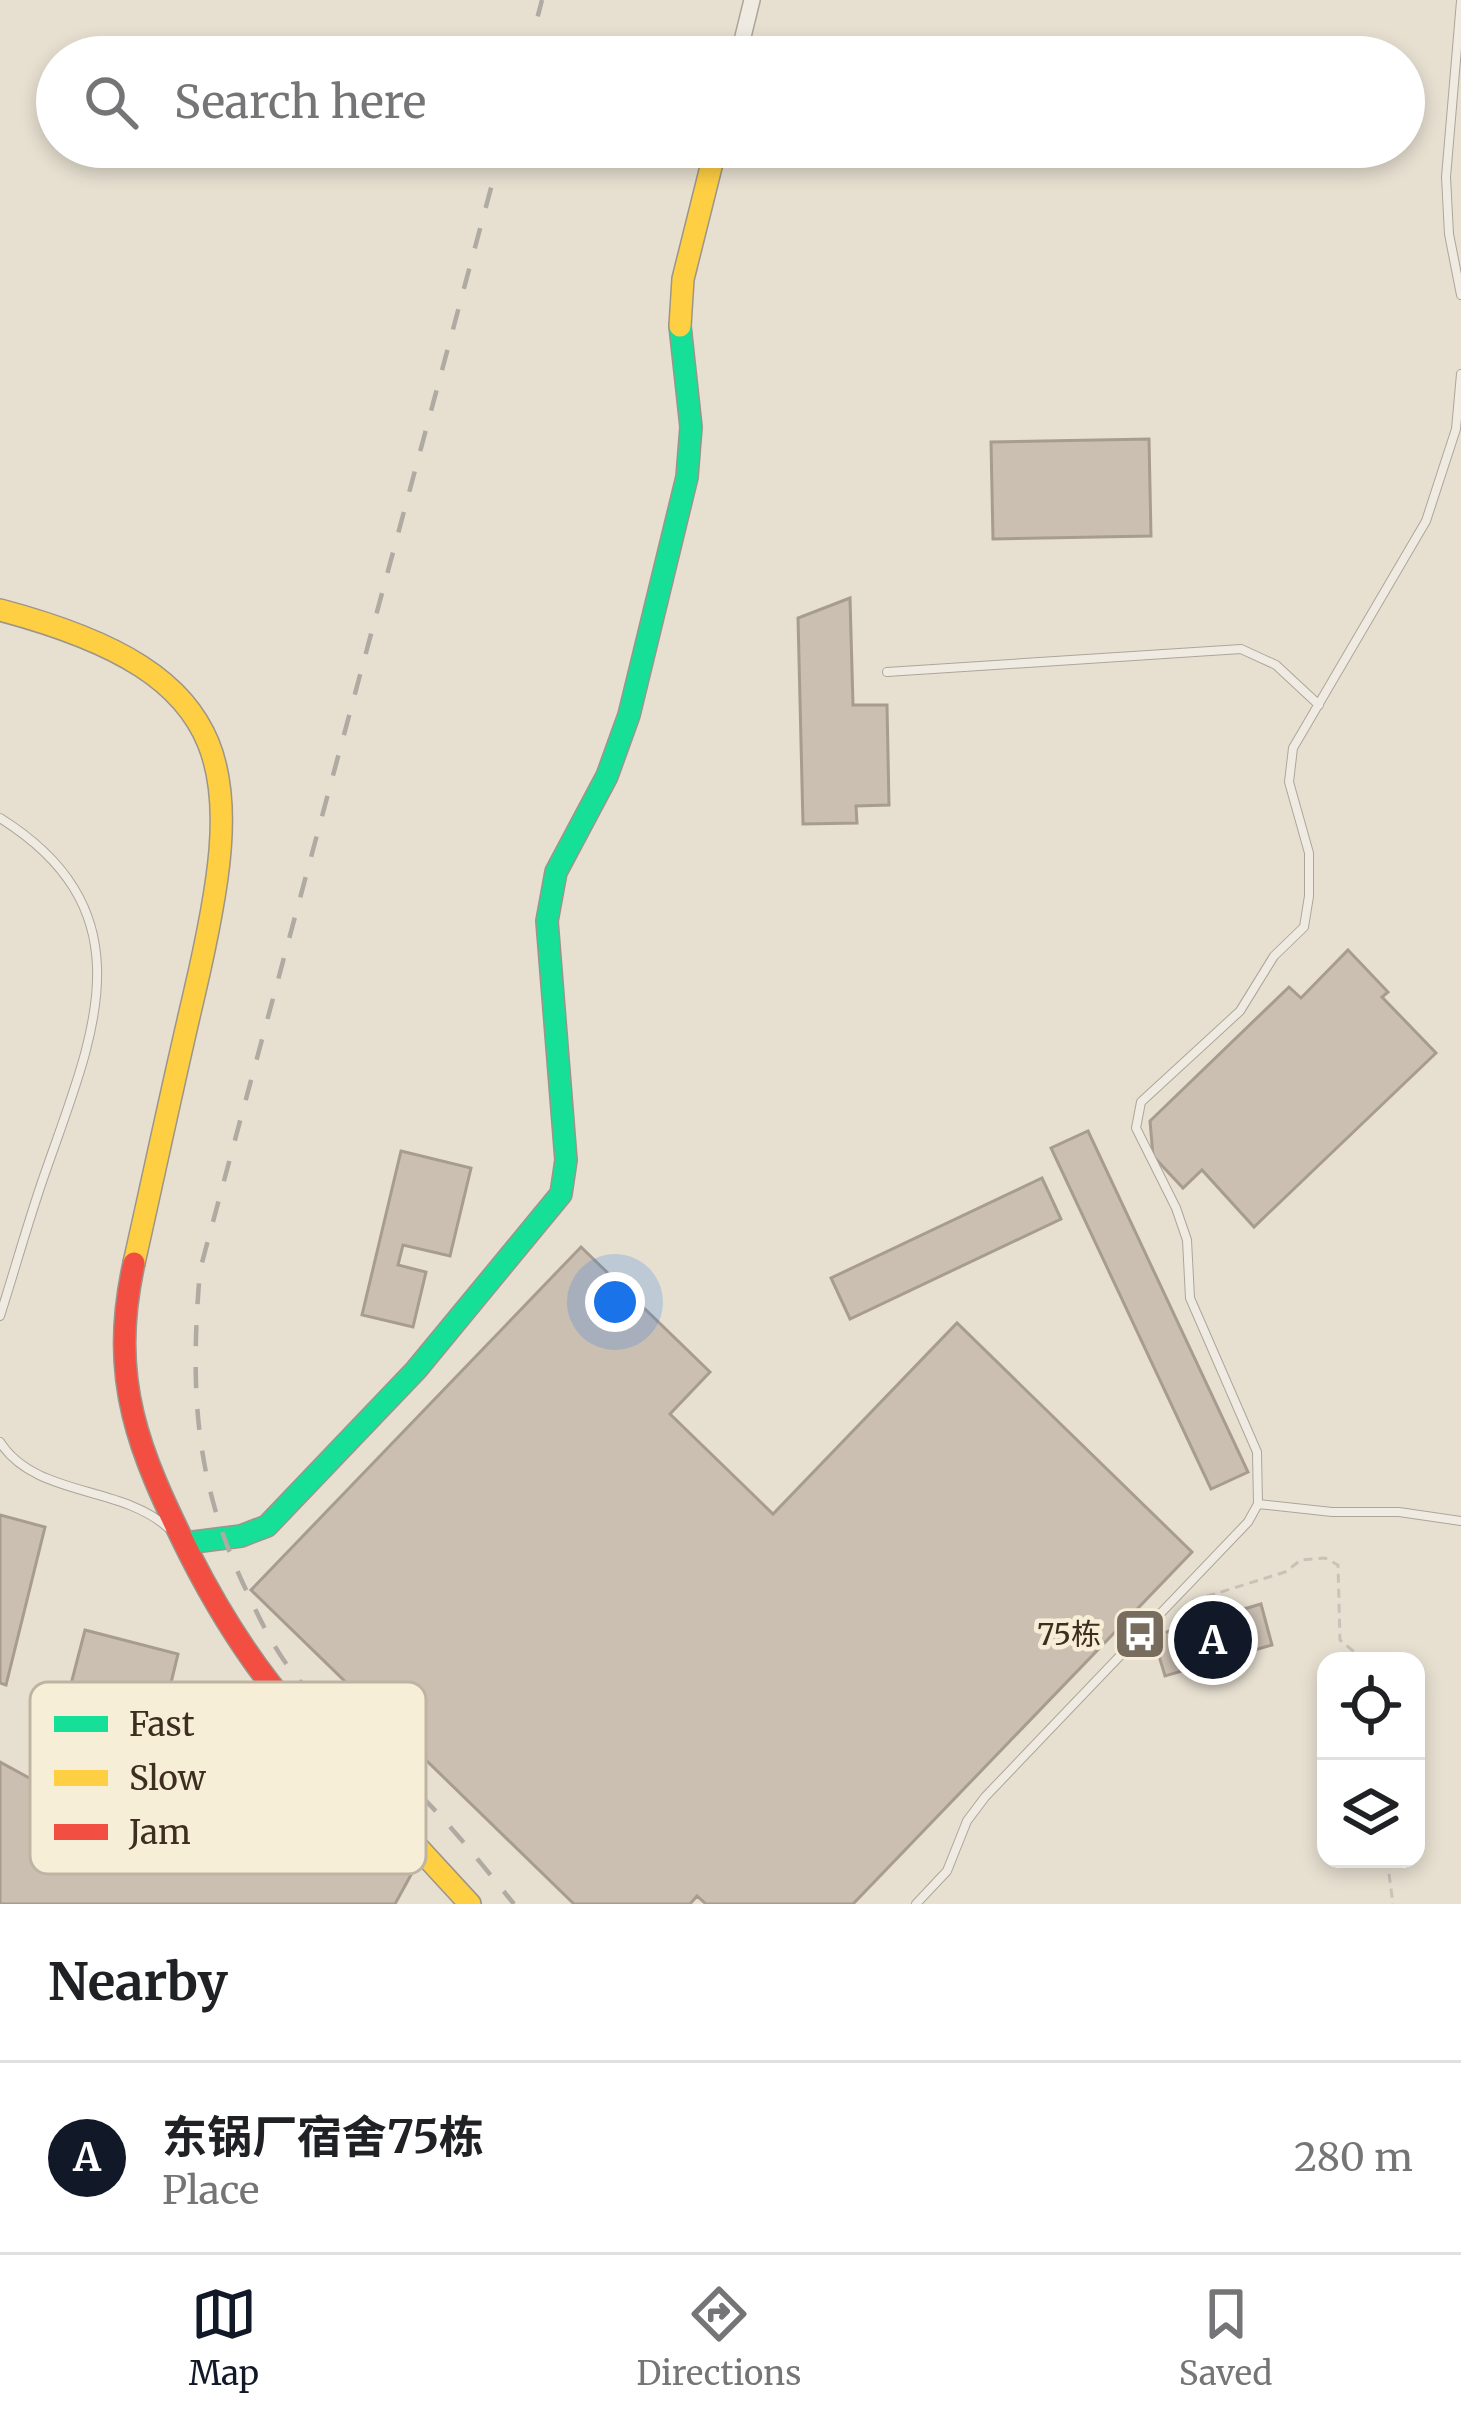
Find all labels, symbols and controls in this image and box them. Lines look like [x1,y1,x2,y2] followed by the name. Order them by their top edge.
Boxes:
[36,36,1425,168] search box
[78,69,144,135] icon: search
[174,74,426,130] text: Search here
[585,1272,645,1332] your location
[1174,1595,1252,1685] pin: A
[1112,1606,1168,1662] bus stop icon: 75栋
[1037,1615,1101,1653] place label: 75栋
[1317,1652,1425,1868] map controls
[1317,1652,1425,1760] button: locate
[30,1682,426,1874] legend
[129,1704,195,1745] text: Fast
[129,1758,207,1799] text: Slow
[1317,1760,1425,1868] button: layers
[128,1812,191,1853] text: Jam
[48,1950,228,2014] text: Nearby
[162,2109,484,2165] text: 东锅厂宿舍75栋
[73,2133,101,2182] text: A
[1294,2133,1413,2182] text: 280 m
[162,2166,259,2215] text: Place
[189,2281,259,2394] tab: Map
[636,2281,801,2394] tab: Directions
[1179,2281,1272,2394] tab: Saved

